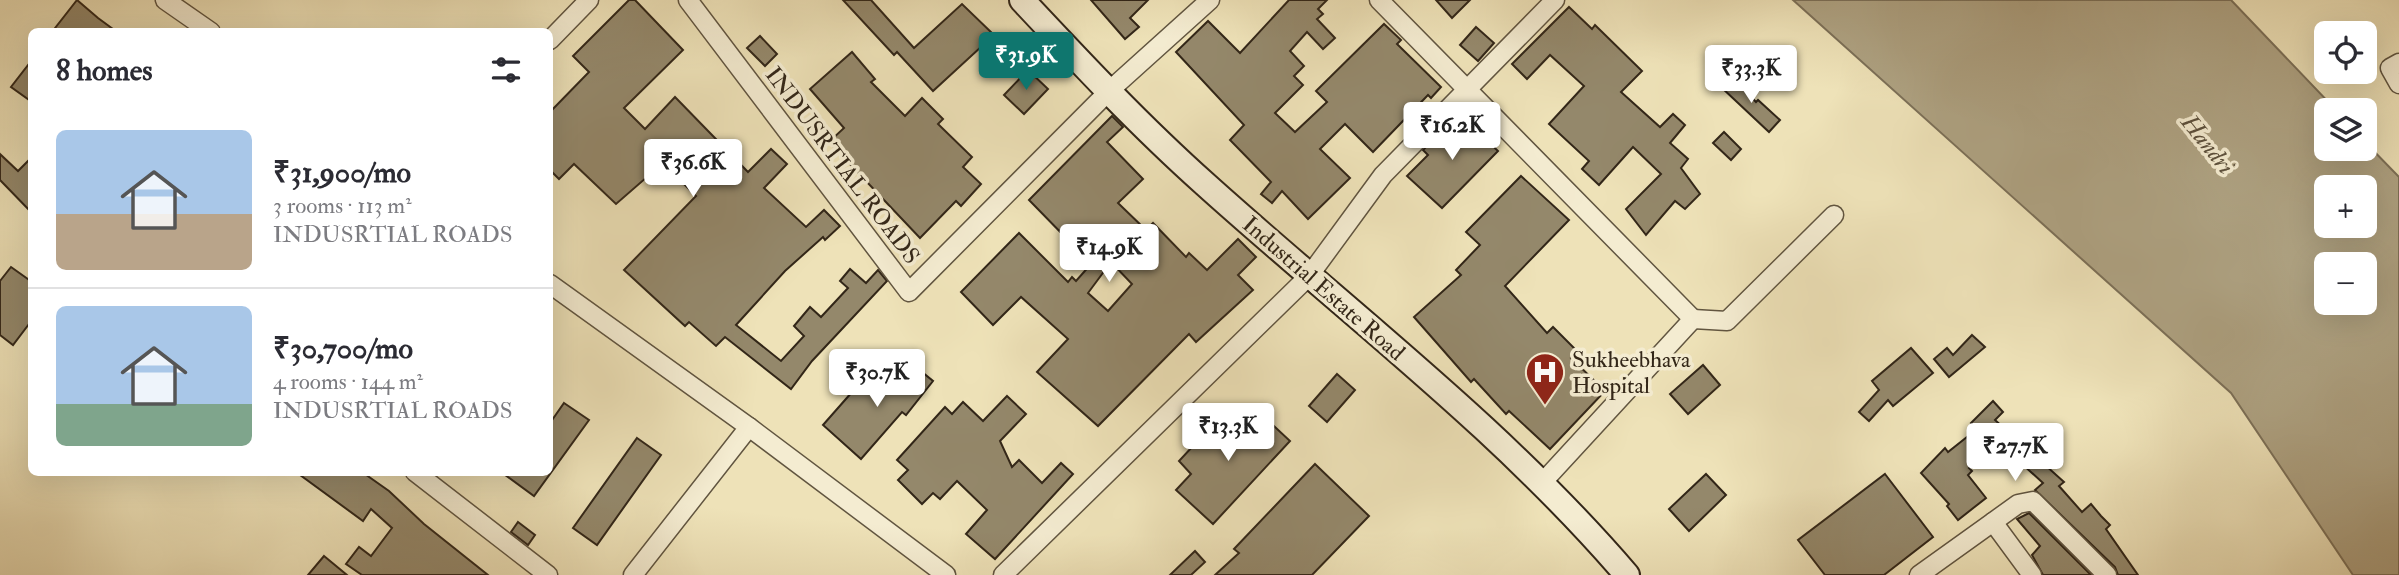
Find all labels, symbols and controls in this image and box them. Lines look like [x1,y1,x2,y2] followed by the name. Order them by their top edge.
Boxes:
[2314,21,2377,315] map controls
[2314,21,2377,84] button: locate
[969,32,1083,92] pin: ₹31.9K
[995,40,1057,69] text: ₹31.9K
[1694,46,1808,105] pin: ₹33.3K
[487,51,525,89] icon: filters
[56,52,153,89] text: 8 homes
[1721,53,1781,82] text: ₹33.3K
[759,61,926,270] street label: INDUSRTIAL ROADS
[2314,98,2377,161] button: layers
[1395,102,1509,162] pin: ₹16.2K
[2173,107,2241,181] water label: Handri
[1419,110,1485,139] text: ₹16.2K
[636,140,750,199] pin: ₹36.6K
[660,147,726,176] text: ₹36.6K
[273,154,411,191] text: ₹31,900/mo
[112,158,196,242] icon: home
[2314,175,2377,238] button: +
[273,191,412,220] text: 3 rooms · 113 m²
[1236,210,1411,367] street label: Industrial Estate Road
[273,220,513,249] text: INDUSRTIAL ROADS
[1052,224,1166,284] pin: ₹14.9K
[1076,232,1142,261] text: ₹14.9K
[2314,252,2377,315] button: −
[273,330,413,367] text: ₹30,700/mo
[112,334,196,418] icon: home
[1572,345,1691,401] place label: Sukheebhava Hospital
[820,350,934,409] pin: ₹30.7K
[1524,351,1566,406] hospital icon: Sukheebhava Hospital
[845,357,909,386] text: ₹30.7K
[273,367,423,396] text: 4 rooms · 144 m²
[273,396,513,425] text: INDUSRTIAL ROADS
[1171,404,1285,463] pin: ₹13.3K
[1198,411,1258,440] text: ₹13.3K
[1958,424,2072,483] pin: ₹27.7K
[1983,431,2048,460] text: ₹27.7K

